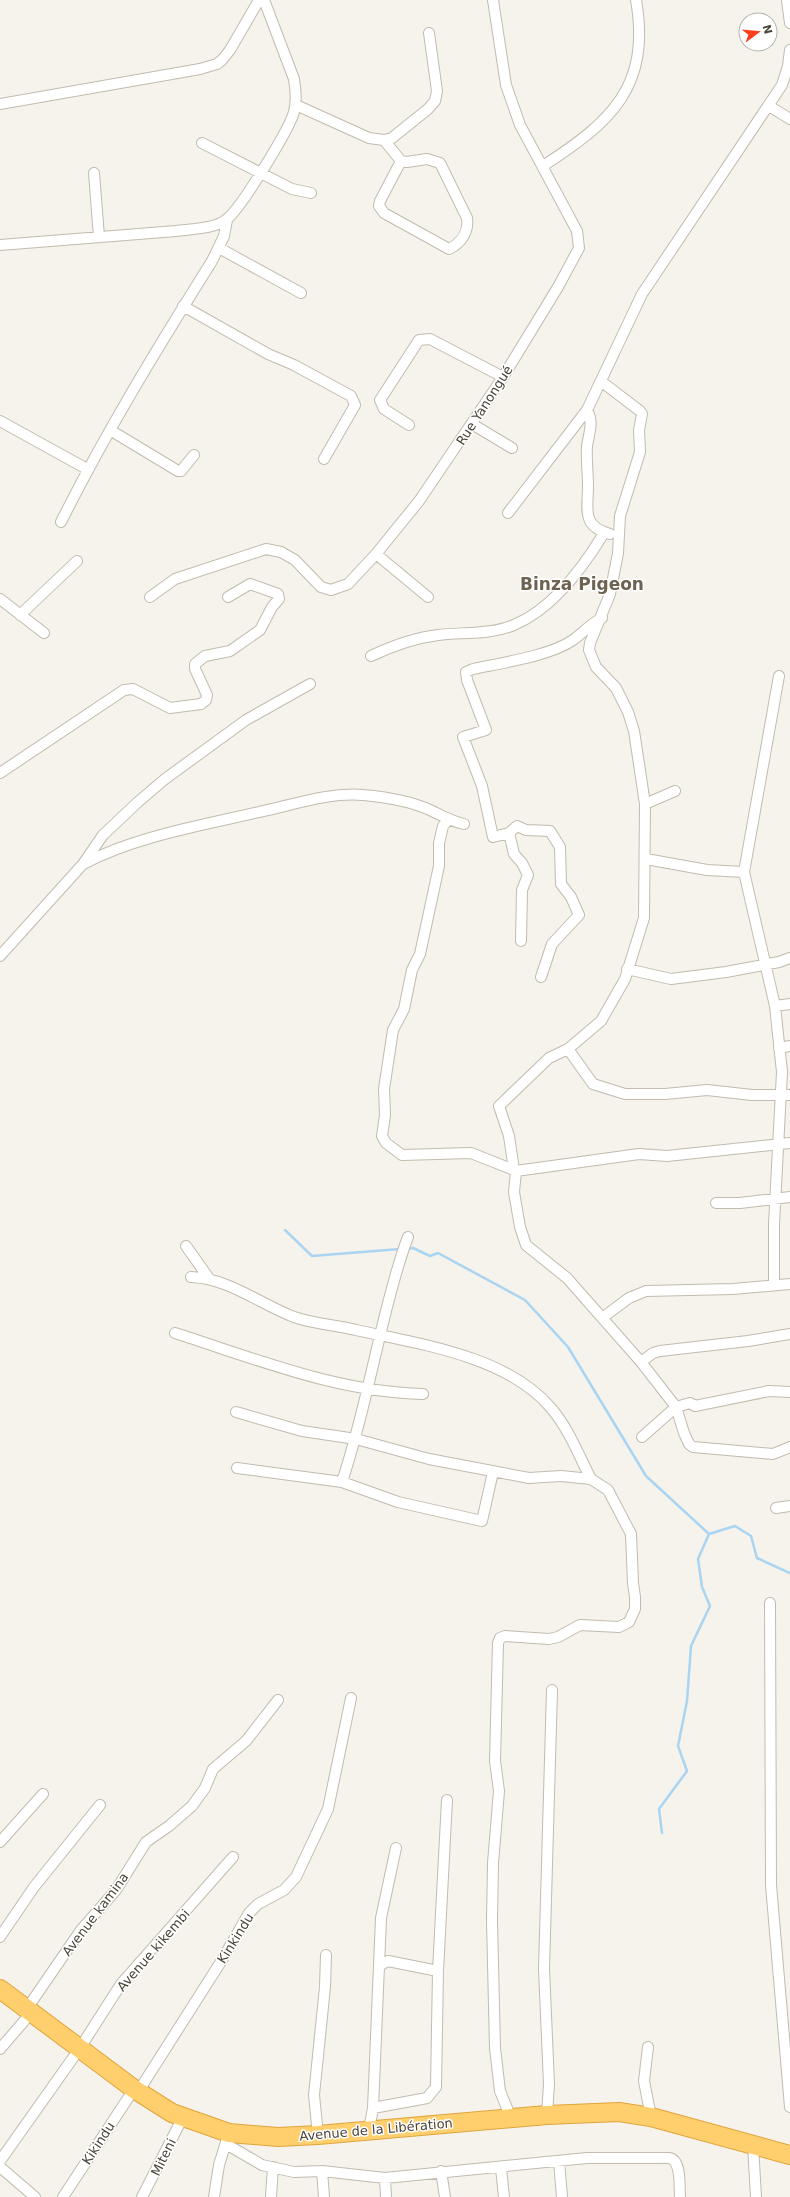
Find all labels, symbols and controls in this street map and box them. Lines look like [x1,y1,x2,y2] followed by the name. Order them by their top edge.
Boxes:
[738,12,778,52] north arrow
[760,23,775,36] text: N
[453,363,516,448] street label: Rue Yanongué
[520,574,644,594] district label: Binza Pigeon
[59,1870,132,1959] street label: Avenue kamina
[114,1906,193,1994] street label: Avenue kikembi
[214,1910,257,1966] street label: Kinkindu
[299,2115,453,2144] street label: Avenue de la Libération
[79,2119,118,2167] street label: Kikindu
[148,2136,179,2178] street label: Miteni

